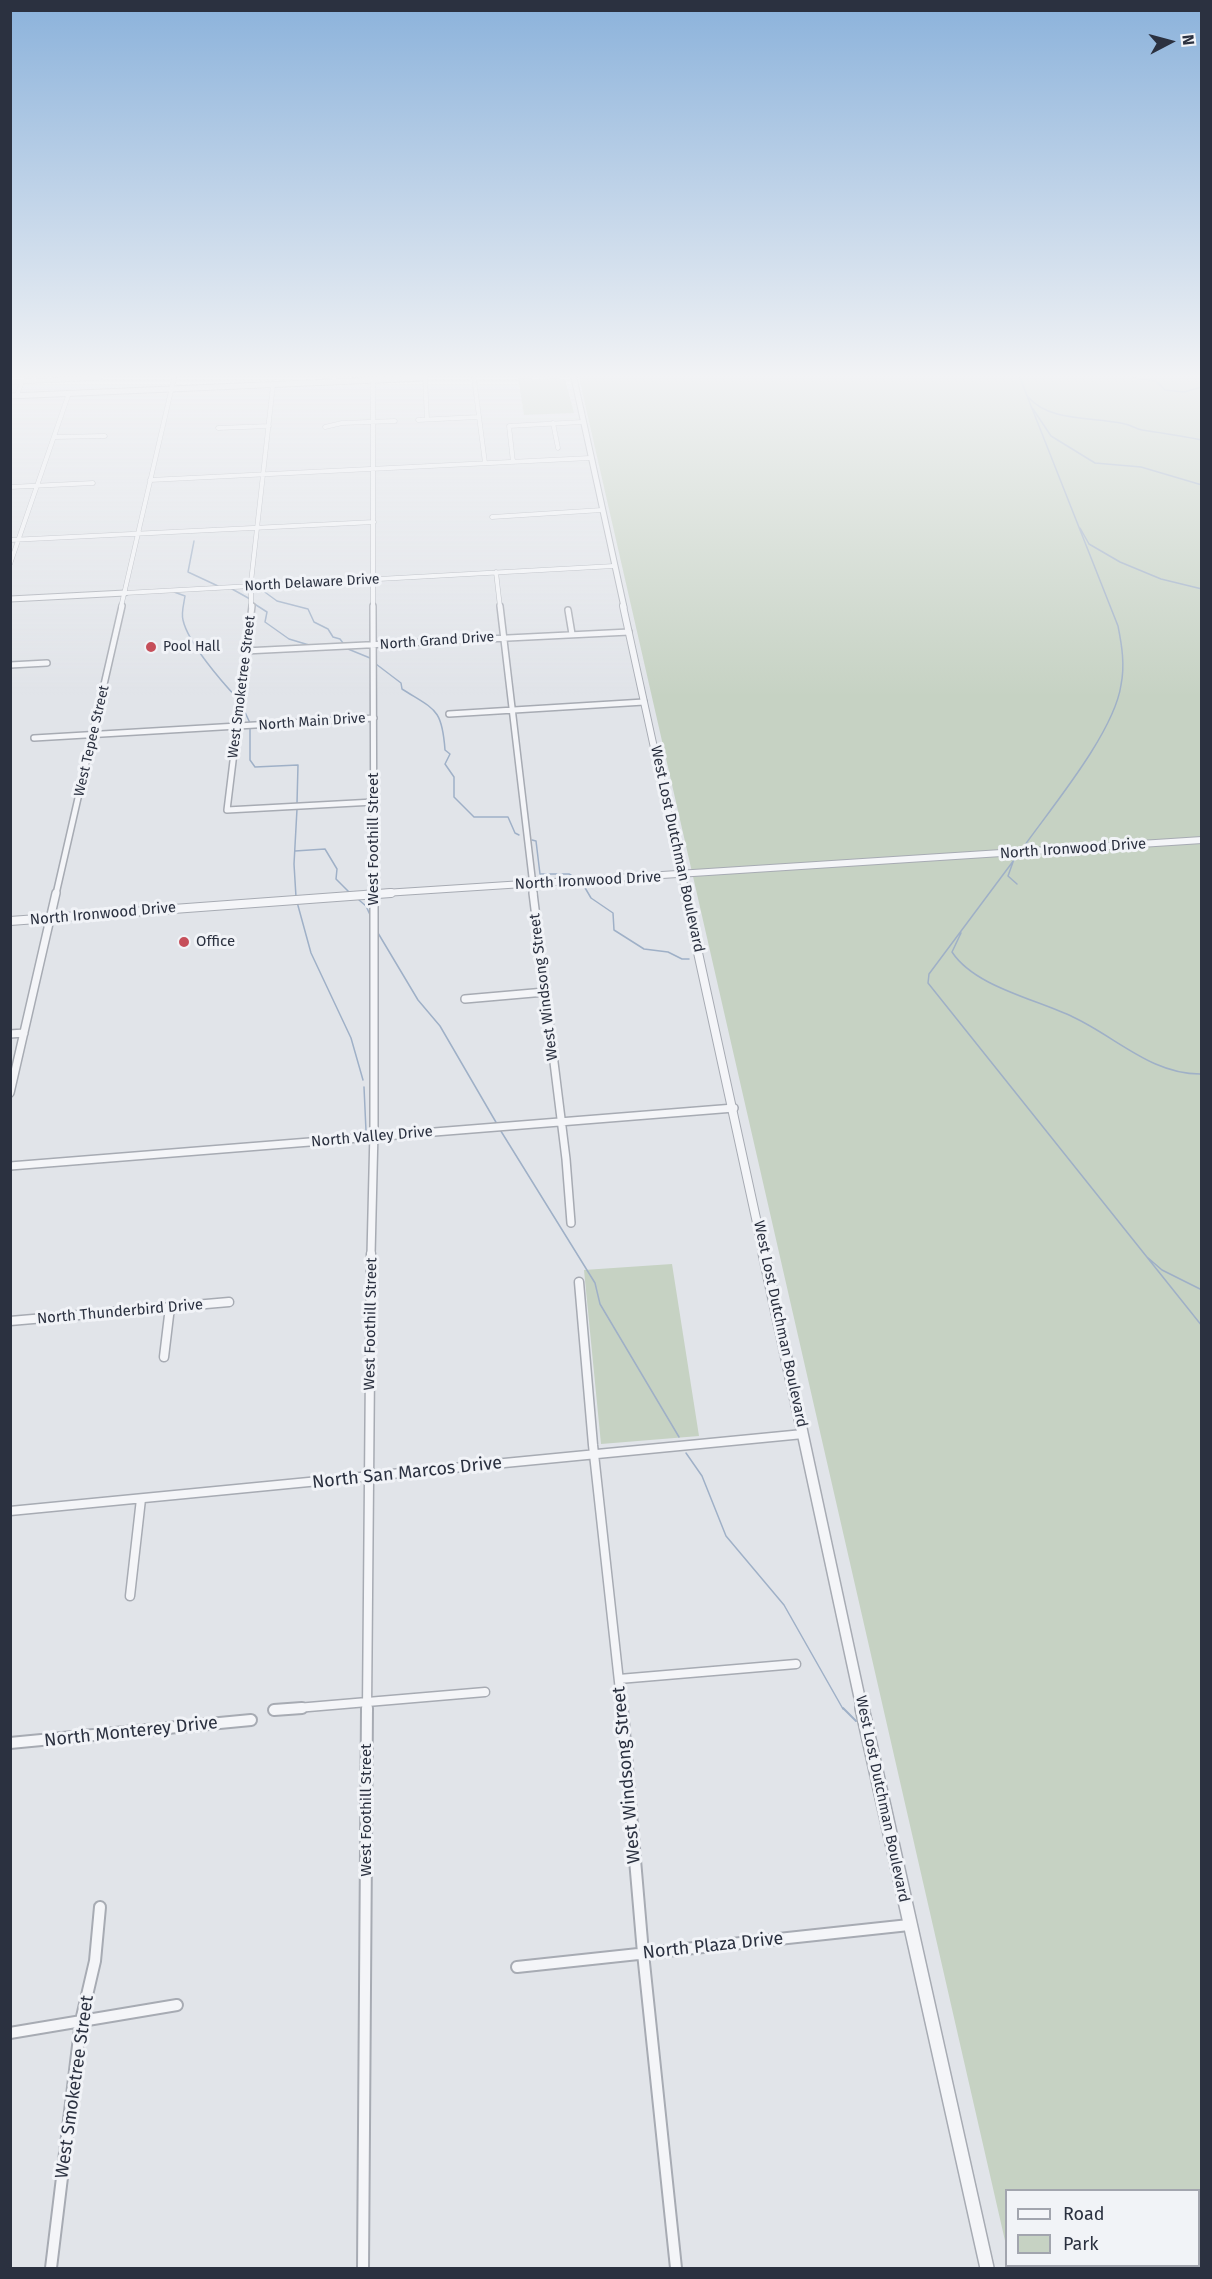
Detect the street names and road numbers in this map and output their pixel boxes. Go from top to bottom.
street label: North Delaware Drive [244,571,380,595]
street label: West Smoketree Street [225,615,259,759]
street label: North Grand Drive [379,629,495,653]
street label: West Tepee Street [71,684,113,798]
street label: North Main Drive [258,710,366,734]
street label: West Lost Dutchman Boulevard [646,744,708,954]
street label: West Foothill Street [365,772,383,906]
street label: North Ironwood Drive [999,835,1147,863]
street label: North Ironwood Drive [514,868,662,894]
street label: North Ironwood Drive [29,899,177,929]
street label: West Windsong Street [526,912,562,1062]
street label: North Valley Drive [310,1123,434,1151]
street label: West Lost Dutchman Boulevard [749,1219,811,1429]
street label: West Foothill Street [361,1257,381,1391]
street label: North Thunderbird Drive [36,1296,204,1328]
street label: North San Marcos Drive [311,1452,503,1494]
street label: West Windsong Street [608,1685,646,1865]
street label: West Lost Dutchman Boulevard [851,1694,913,1904]
street label: North Monterey Drive [43,1712,219,1752]
street label: West Foothill Street [358,1743,376,1877]
street label: North Plaza Drive [642,1928,784,1964]
street label: West Smoketree Street [51,1994,99,2180]

